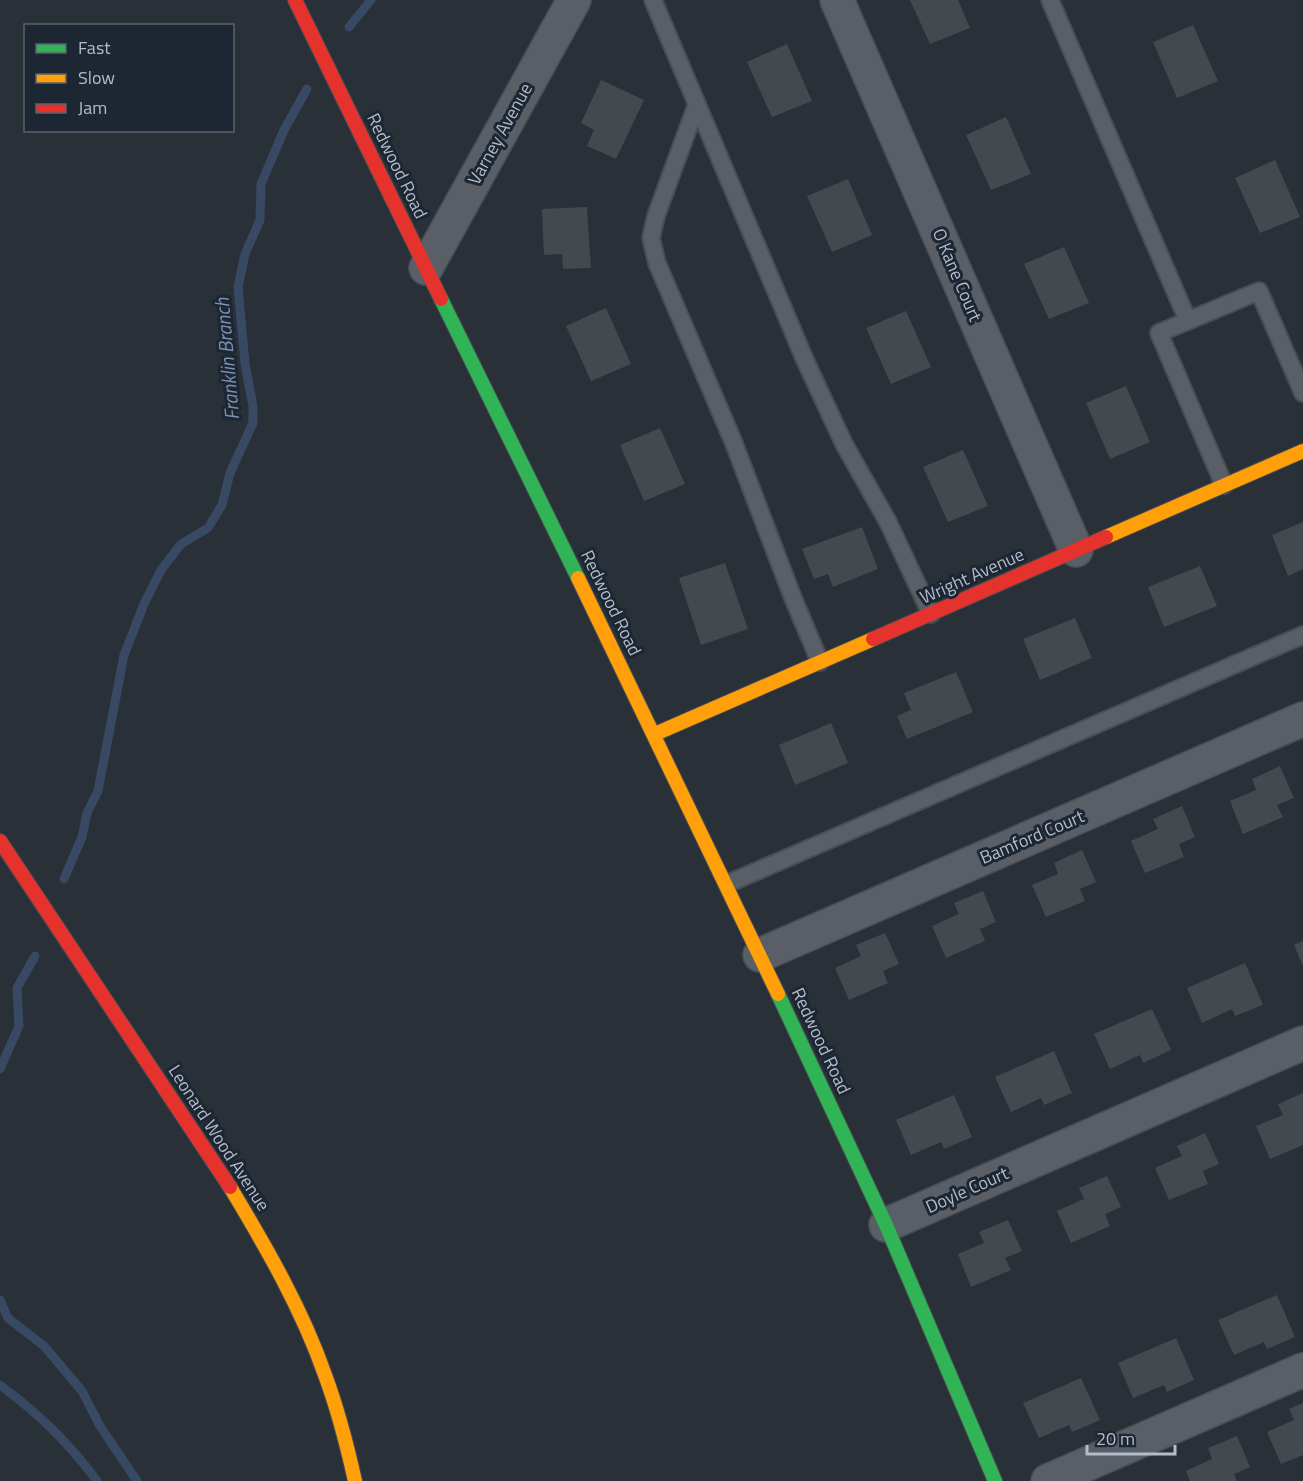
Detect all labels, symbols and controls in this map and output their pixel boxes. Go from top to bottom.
legend [24,24,234,132]
text: Fast [78,34,111,61]
text: Slow [78,64,115,91]
street label: Varney Avenue [460,78,539,190]
text: Jam [78,94,107,121]
street label: Redwood Road [360,108,435,223]
street label: O Kane Court [926,224,989,326]
water label: Franklin Branch [206,296,247,422]
street label: Wright Avenue [915,541,1028,611]
street label: Redwood Road [574,545,649,660]
street label: Bamford Court [975,802,1089,871]
street label: Redwood Road [785,983,858,1098]
street label: Leonard Wood Avenue [162,1059,277,1216]
street label: Doyle Court [921,1159,1013,1220]
scale bar [1087,1418,1176,1456]
text: 20 m [1096,1425,1135,1452]

